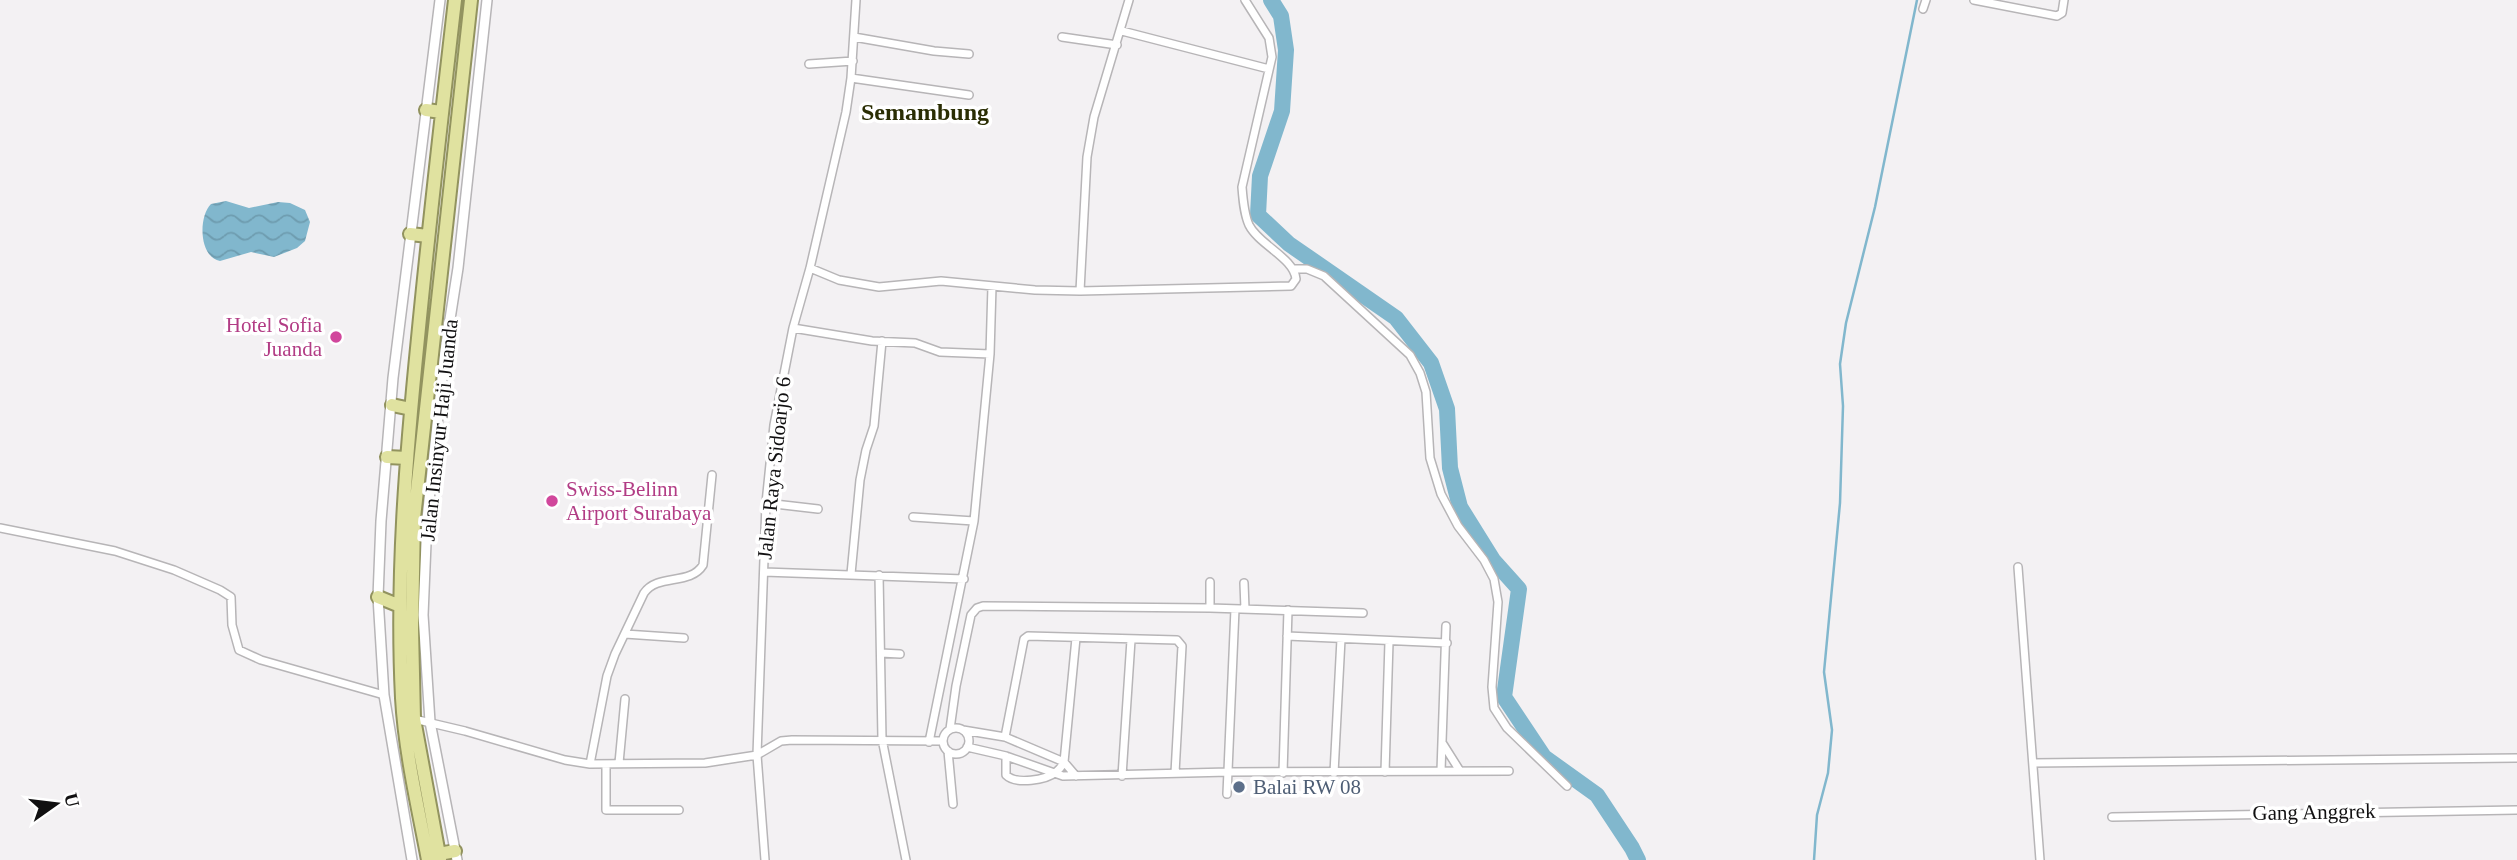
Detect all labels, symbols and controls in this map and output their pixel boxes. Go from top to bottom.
district label: Semambung [861,99,989,125]
place label: Hotel Sofia Juanda [226,313,323,361]
street label: Jalan Insinyur Haji Juanda [415,317,463,542]
marker: Hotel Sofia Juanda [328,329,344,345]
street label: Jalan Raya Sidoarjo 6 [752,375,796,561]
place label: Swiss-Belinn Airport Surabaya [566,477,712,525]
marker: Swiss-Belinn Airport Surabaya [544,493,560,509]
north arrow [21,769,91,839]
place label: Balai RW 08 [1253,775,1361,799]
marker: Balai RW 08 [1231,779,1247,795]
text: U [60,791,84,809]
street label: Gang Anggrek [2252,799,2376,825]

